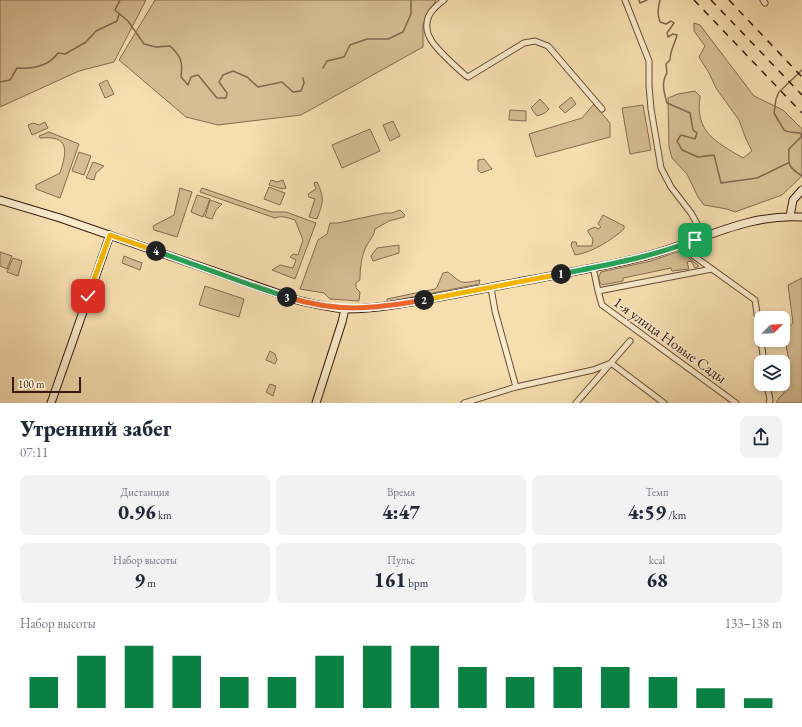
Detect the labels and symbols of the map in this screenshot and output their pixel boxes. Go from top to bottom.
pin [678,223,712,257]
pin: 4 [146,241,166,261]
pin: 1 [551,264,571,284]
pin [71,279,105,313]
pin: 3 [277,287,297,307]
pin: 2 [414,290,434,310]
street label: 1-я улица Новые Сады [610,292,731,387]
north arrow [754,311,790,347]
scale bar [12,375,81,394]

